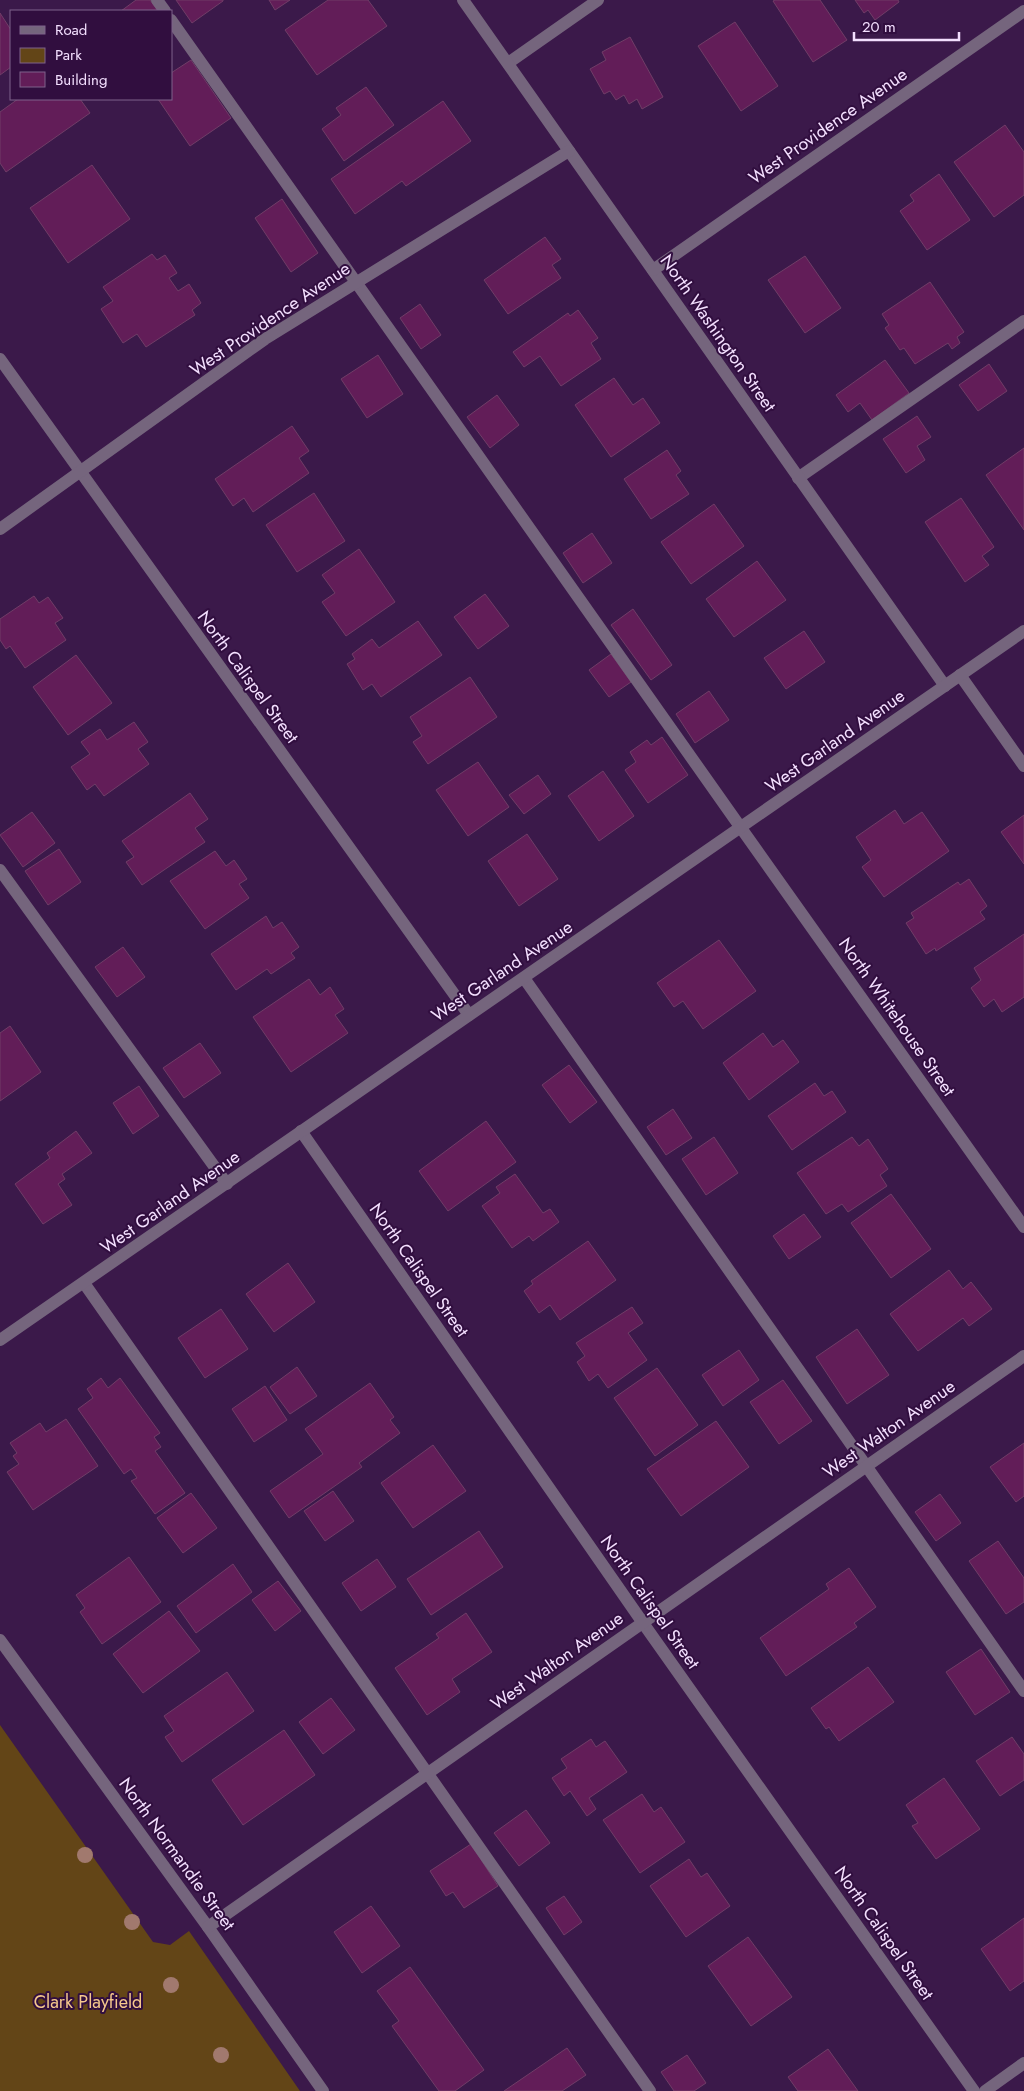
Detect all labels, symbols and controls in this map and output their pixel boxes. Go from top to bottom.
legend [10,10,172,100]
scale bar [854,10,959,42]
text: 20 m [862,16,896,38]
text: Road [55,19,87,41]
text: Park [55,44,82,66]
street label: West Providence Avenue [743,61,913,191]
text: Building [55,69,107,91]
street label: North Washington Street [654,249,783,418]
street label: West Providence Avenue [185,256,355,382]
street label: North Calispel Street [191,605,305,749]
street label: West Garland Avenue [760,683,910,799]
street label: West Garland Avenue [426,914,578,1028]
street label: North Whitehouse Street [832,932,962,1102]
street label: West Garland Avenue [95,1144,245,1260]
street label: North Calispel Street [363,1198,475,1343]
street label: West Walton Avenue [817,1373,961,1485]
street label: North Calispel Street [594,1530,706,1675]
street label: West Walton Avenue [485,1605,629,1717]
street label: North Normandie Street [112,1772,242,1937]
street label: North Calispel Street [828,1861,940,2006]
park label: Clark Playfield [34,1989,142,2015]

